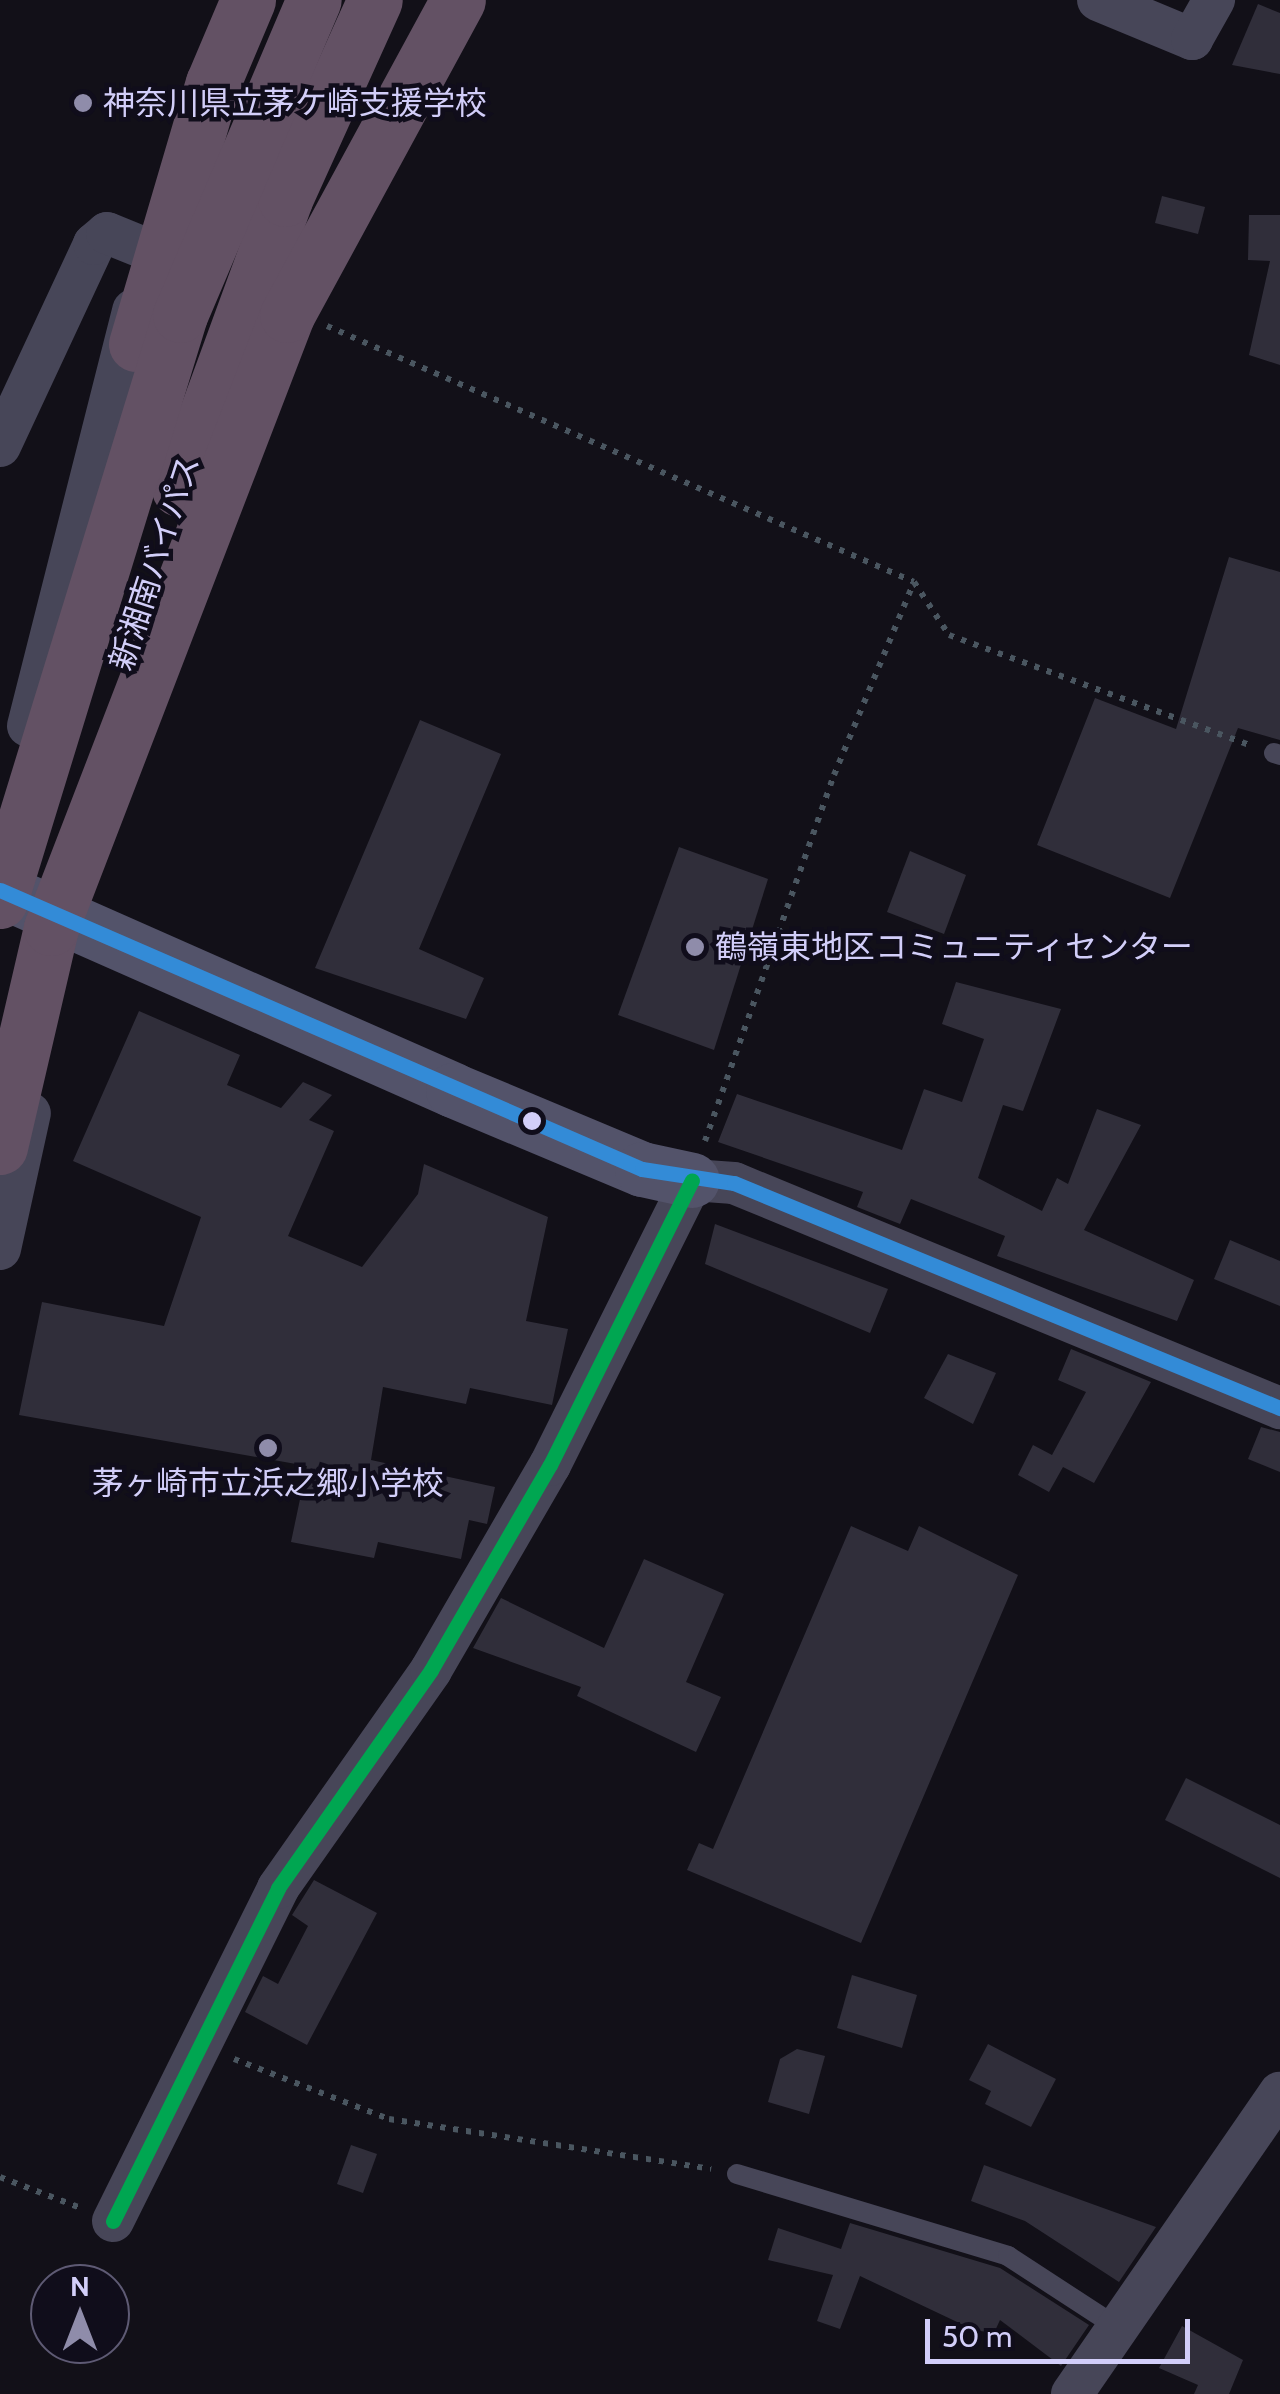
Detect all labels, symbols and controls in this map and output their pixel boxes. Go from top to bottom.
place label: 神奈川県立茅ケ崎支援学校 [103,84,487,122]
marker: 神奈川県立茅ケ崎支援学校 [72,92,94,114]
street label: 新湘南バイパス [102,451,208,675]
place label: 鶴嶺東地区コミュニティセンター [715,928,1195,966]
marker: 鶴嶺東地区コミュニティセンター [684,936,706,958]
unlabelled marker [522,1111,542,1131]
marker: 茅ヶ崎市立浜之郷小学校 [257,1437,279,1459]
place label: 茅ヶ崎市立浜之郷小学校 [92,1464,444,1502]
north arrow [30,2264,130,2364]
text: N [70,2269,90,2303]
scale bar [930,2299,1195,2361]
text: 50 m [942,2318,1012,2355]

